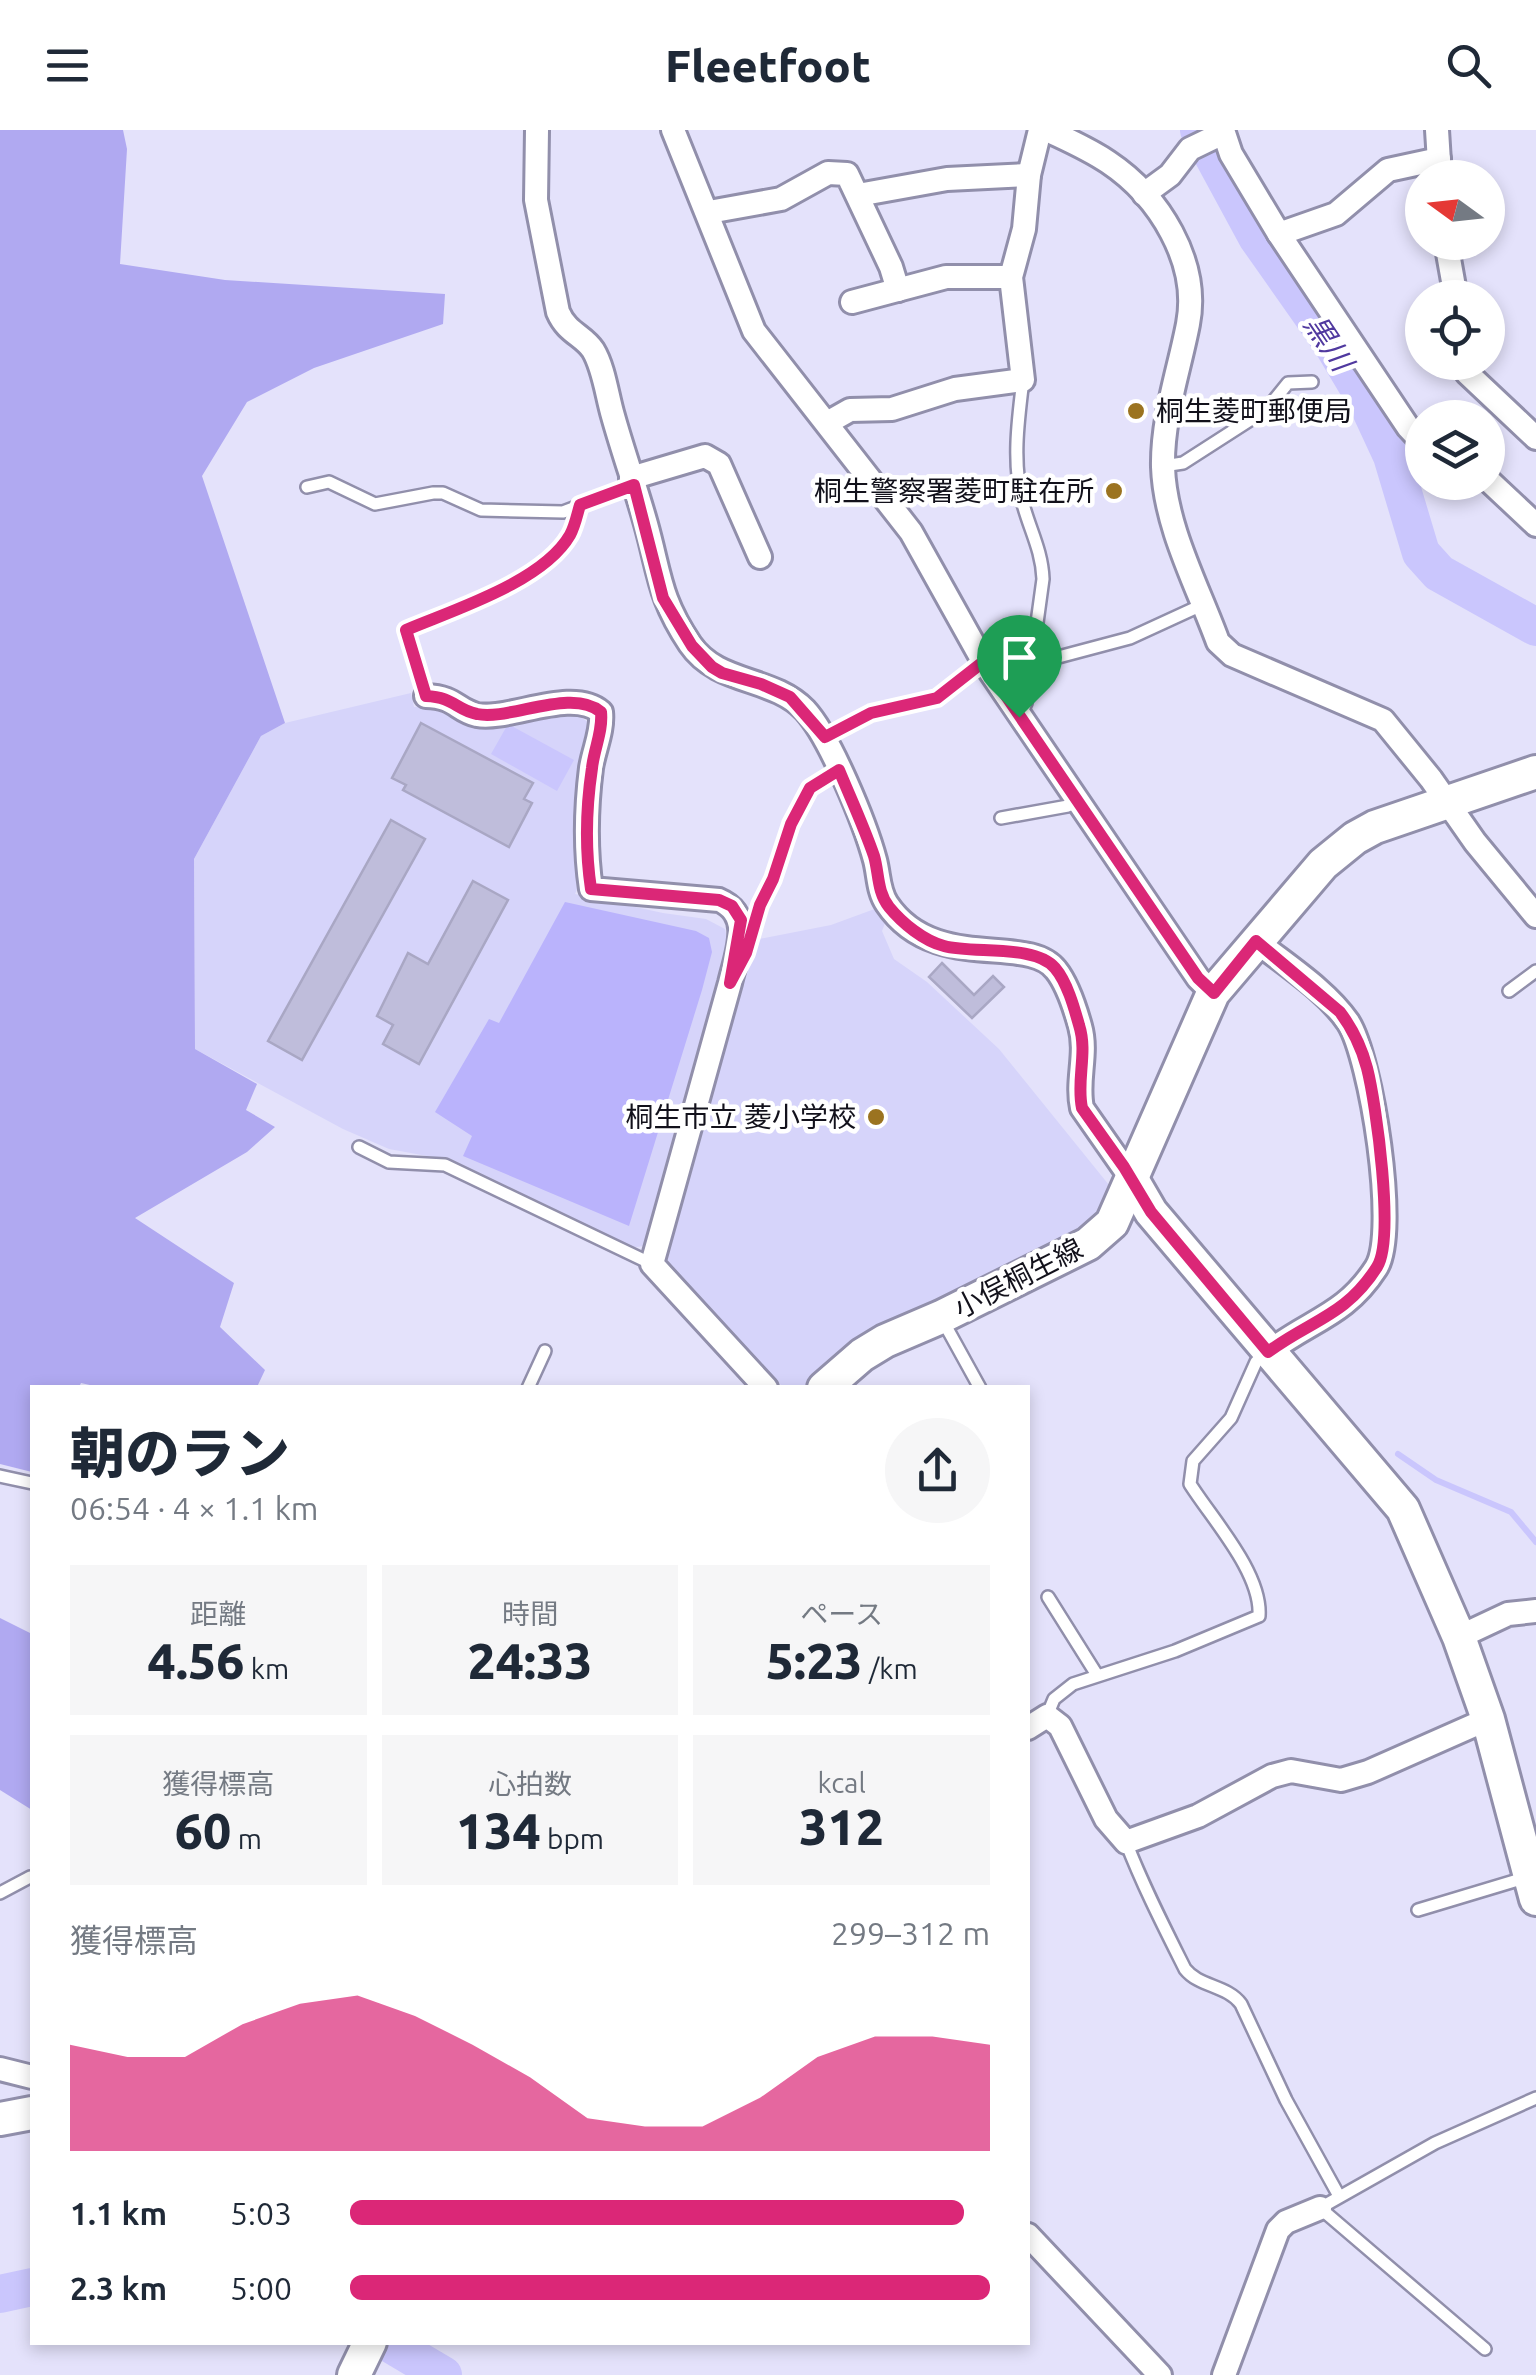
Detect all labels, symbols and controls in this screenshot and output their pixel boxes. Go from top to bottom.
icon: menu [40,38,95,93]
icon: search [1441,38,1496,93]
text: Fleetfoot [665,40,871,91]
north arrow [1405,160,1505,260]
map controls [1405,160,1505,500]
button: locate [1405,280,1505,380]
water label: 黒川 [1298,308,1361,379]
place label: 桐生菱町郵便局 [1156,395,1352,426]
marker: 桐生菱町郵便局 [1125,400,1147,422]
button: layers [1405,400,1505,500]
place label: 桐生警察署菱町駐在所 [814,475,1094,506]
marker: 桐生警察署菱町駐在所 [1103,480,1125,502]
pin [977,615,1062,718]
icon: arrive [992,630,1047,685]
place label: 桐生市立 菱小学校 [626,1101,856,1132]
marker: 桐生市立 菱小学校 [865,1106,887,1128]
street label: 小俣桐生線 [948,1232,1087,1323]
button: share [885,1418,990,1523]
text: 朝のラン [70,1422,290,1483]
text: 06:54 · 4 × 1.1 km [70,1490,318,1526]
text: 距離 [190,1598,246,1629]
text: 時間 [502,1598,558,1629]
text: ペース [800,1598,883,1629]
text: 4.56 [148,1632,244,1688]
text: 24:33 [467,1632,593,1688]
text: 5:23 [766,1632,863,1688]
text: km [244,1653,289,1684]
text: /km [863,1653,918,1684]
text: kcal [817,1767,866,1798]
text: 獲得標高 [162,1768,274,1799]
text: 心拍数 [488,1768,572,1799]
text: 312 [799,1798,884,1854]
text: 60 [175,1802,231,1858]
text: 134 [456,1802,541,1858]
text: m [231,1823,262,1854]
text: bpm [541,1823,604,1854]
text: 299–312 m [831,1915,990,1951]
text: 獲得標高 [70,1922,198,1958]
text: 1.1 km [70,2195,167,2231]
text: 5:03 [230,2195,292,2231]
text: 2.3 km [70,2270,167,2306]
text: 5:00 [230,2270,292,2306]

